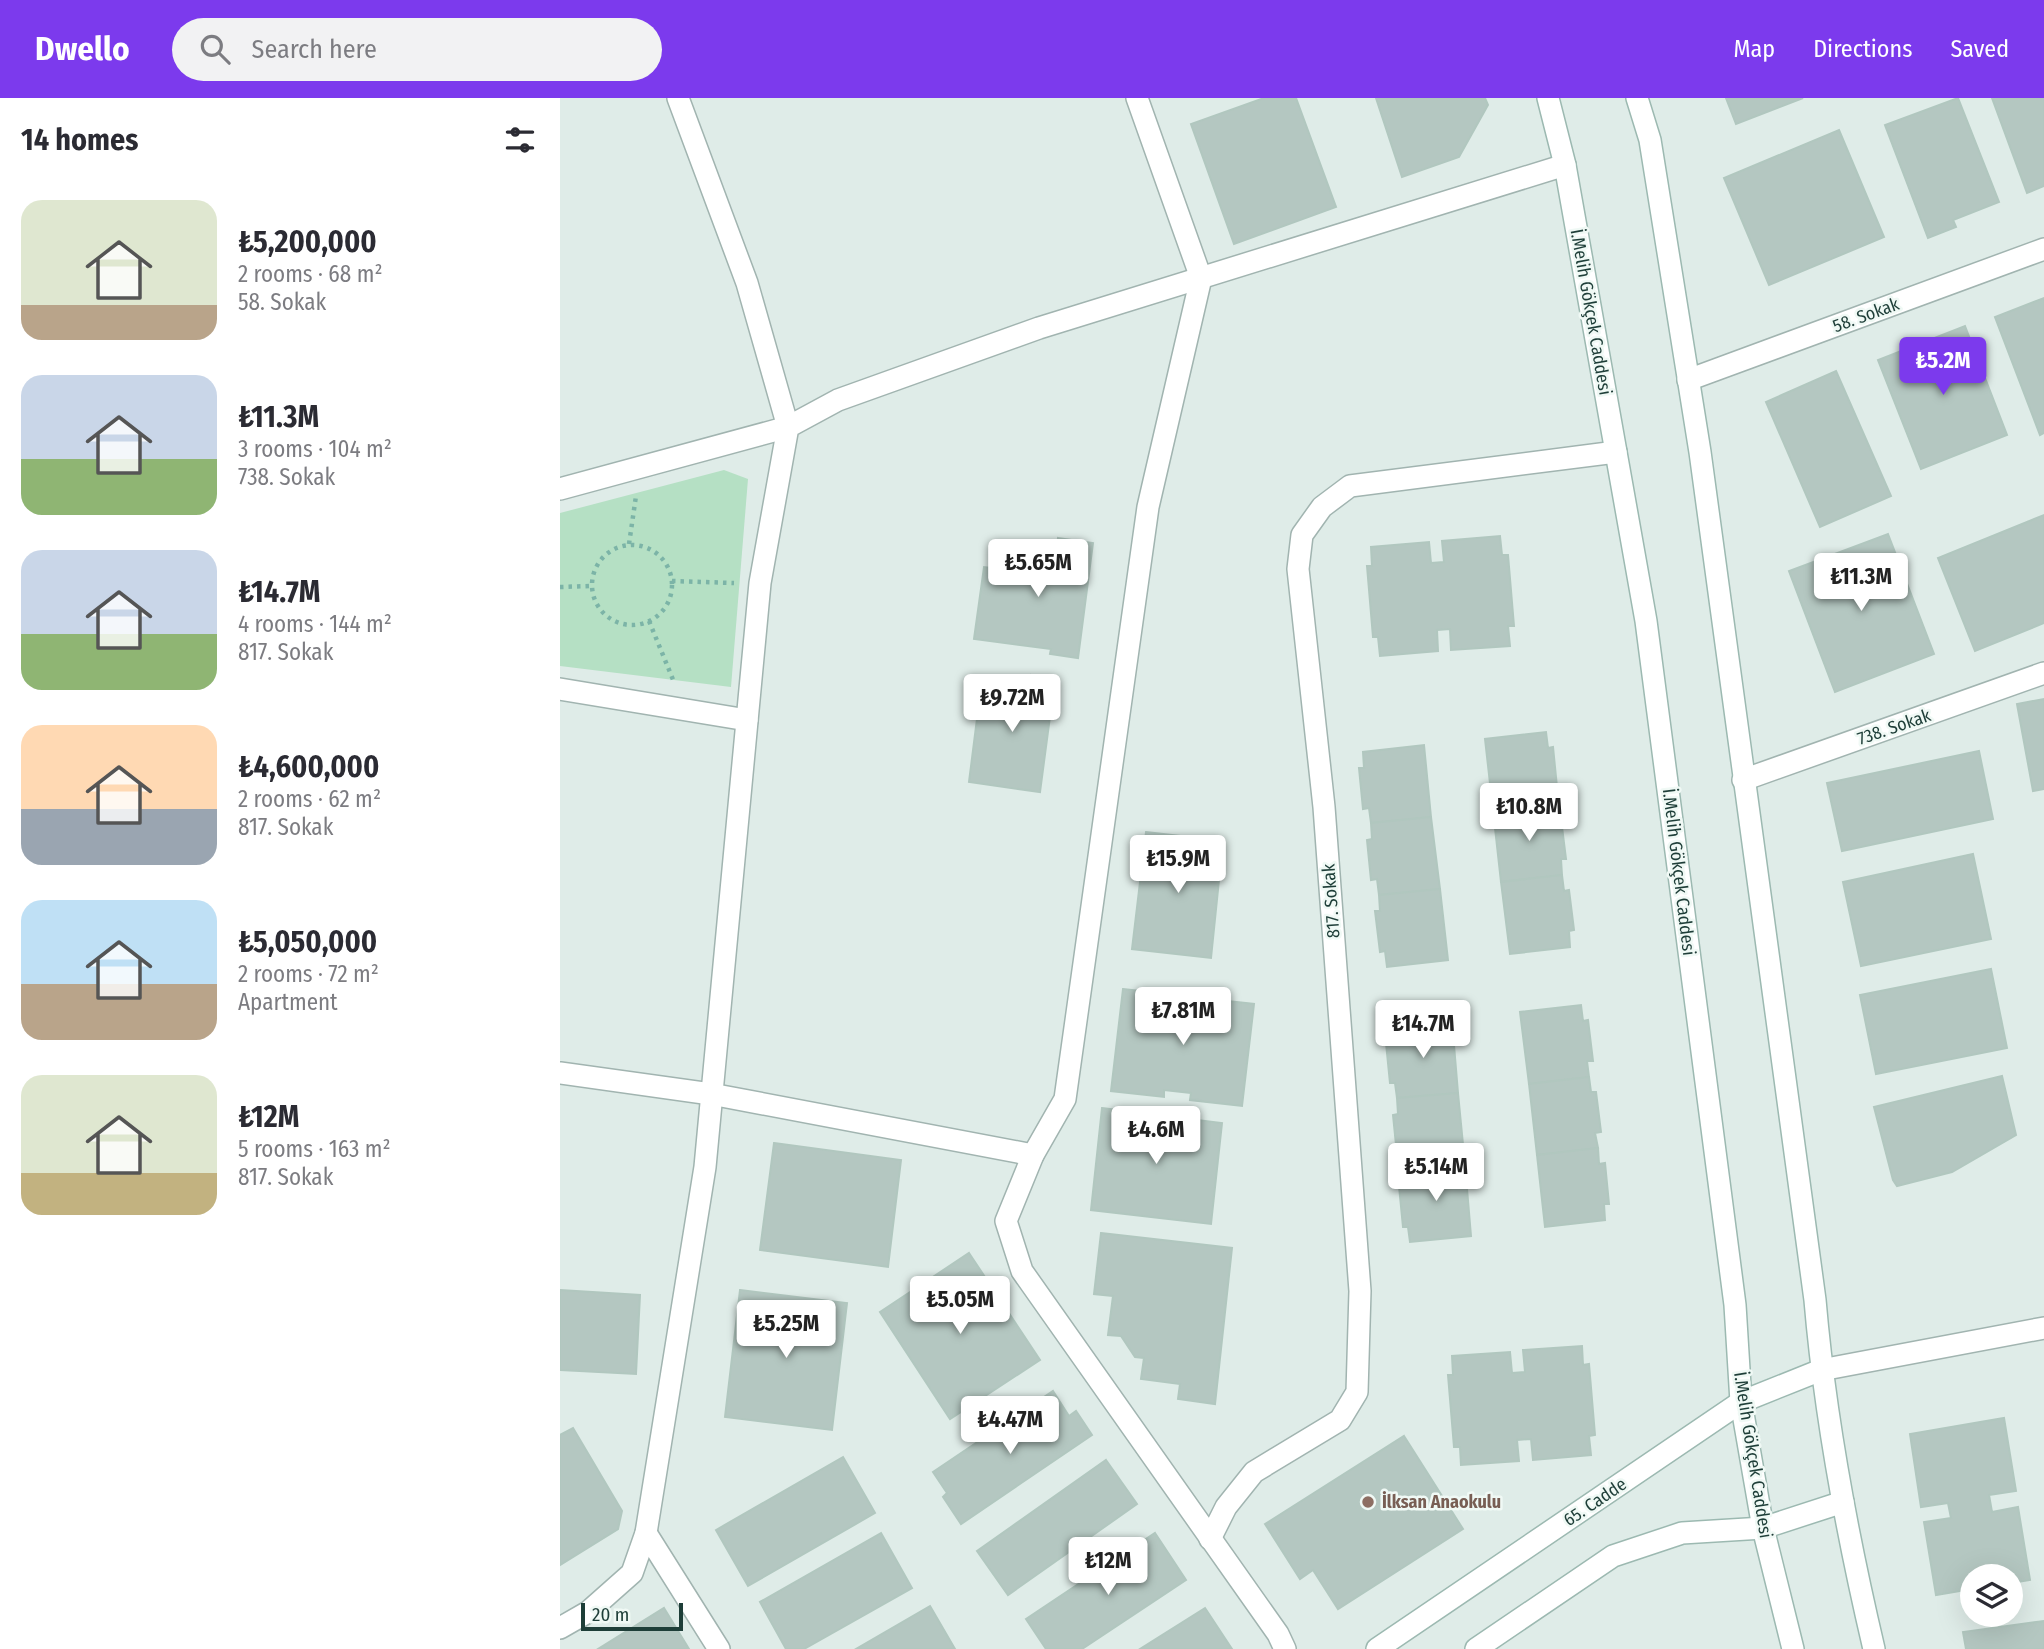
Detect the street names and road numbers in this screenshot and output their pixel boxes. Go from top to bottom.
street label: İ.Melih Gökçek Caddesi [1566,227,1616,397]
street label: 58. Sokak [1830,293,1903,337]
street label: 738. Sokak [1854,704,1934,750]
street label: İ.Melih Gökçek Caddesi [1658,787,1700,957]
street label: 817. Sokak [1317,862,1345,939]
street label: İ.Melih Gökçek Caddesi [1729,1370,1777,1540]
street label: 65. Cadde [1559,1473,1631,1531]

